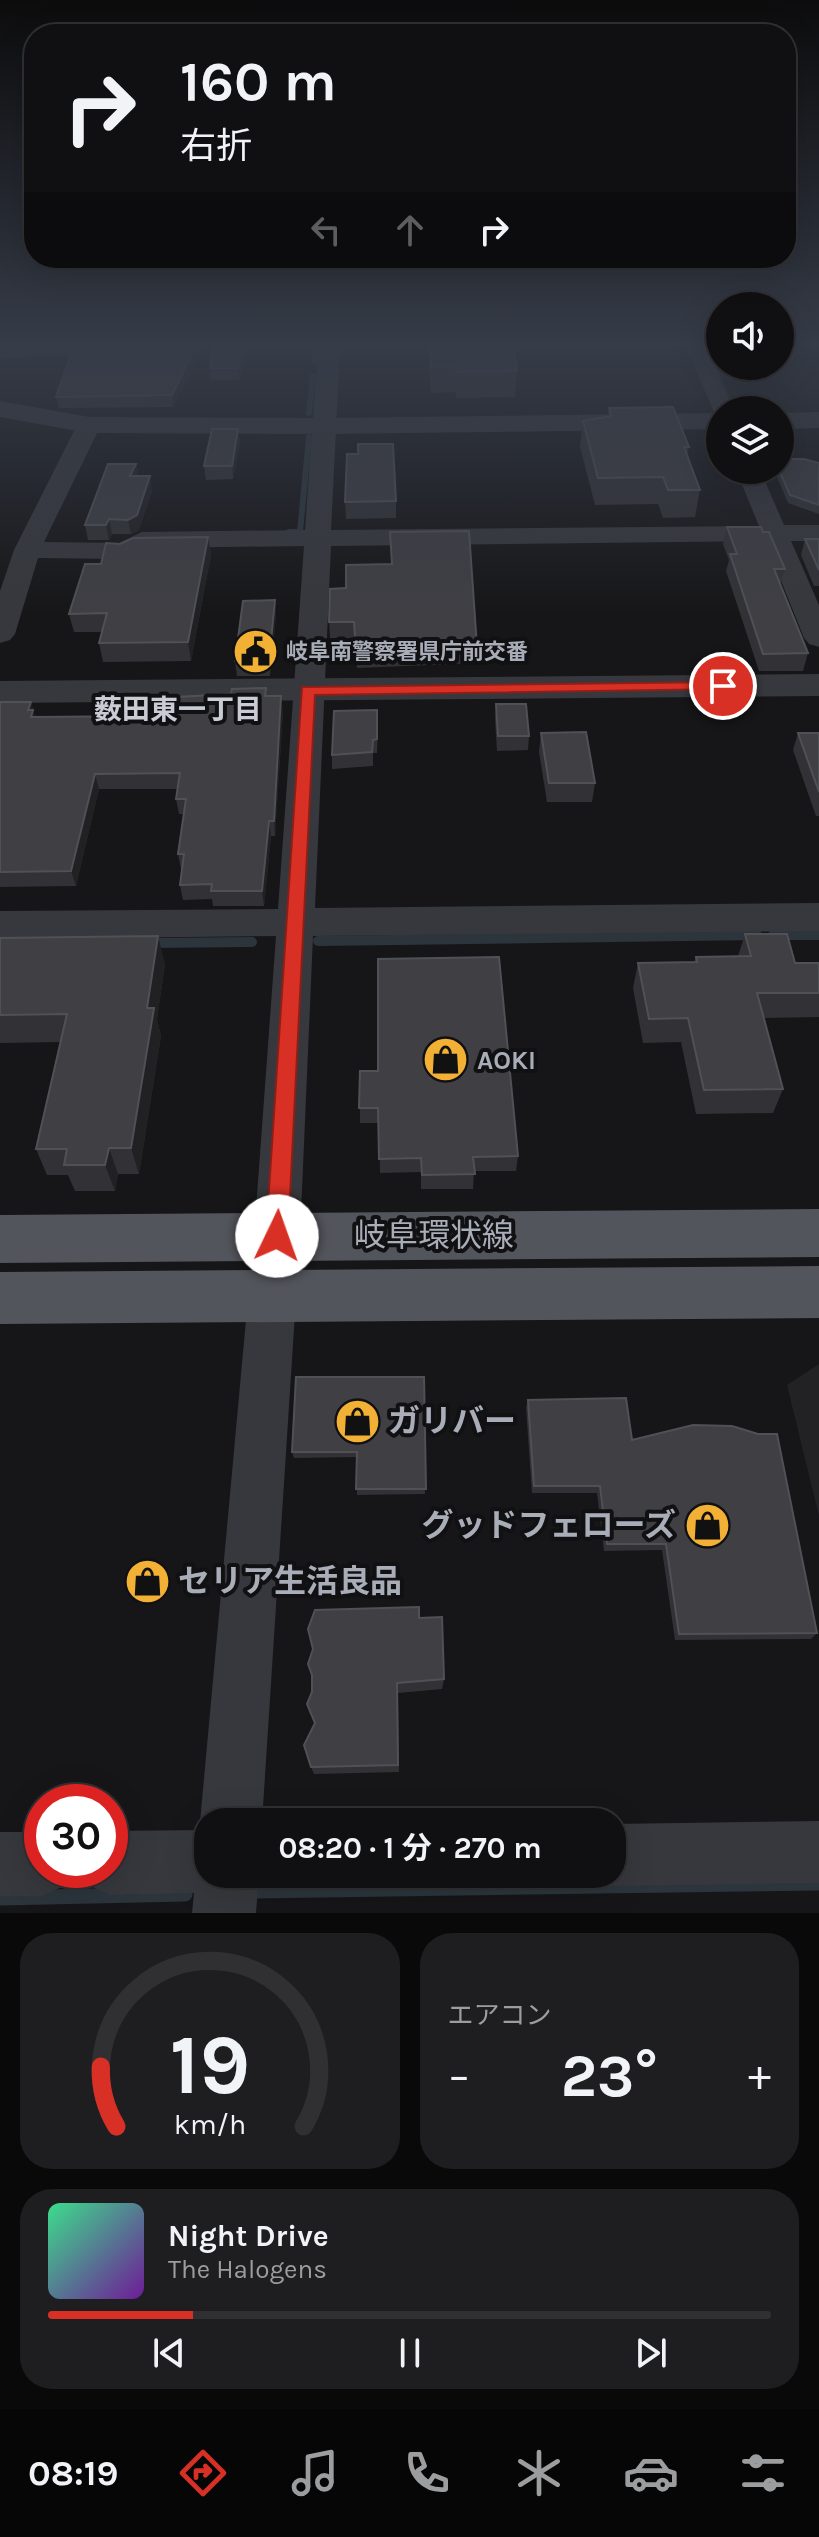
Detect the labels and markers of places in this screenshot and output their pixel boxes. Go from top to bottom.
public building icon: 岐阜南警察署県庁前交番 [231,627,279,675]
place label: 岐阜南警察署県庁前交番 [286,639,528,665]
pin [689,652,757,720]
shop icon: AOKI [422,1036,470,1084]
place label: AOKI [477,1045,536,1076]
shop icon: ガリバー [333,1397,381,1445]
place label: ガリバー [388,1403,516,1440]
shop icon: グッドフェローズ [683,1501,731,1549]
place label: グッドフェローズ [422,1507,676,1544]
shop icon: セリア生活良品 [123,1557,171,1605]
place label: セリア生活良品 [178,1563,402,1600]

